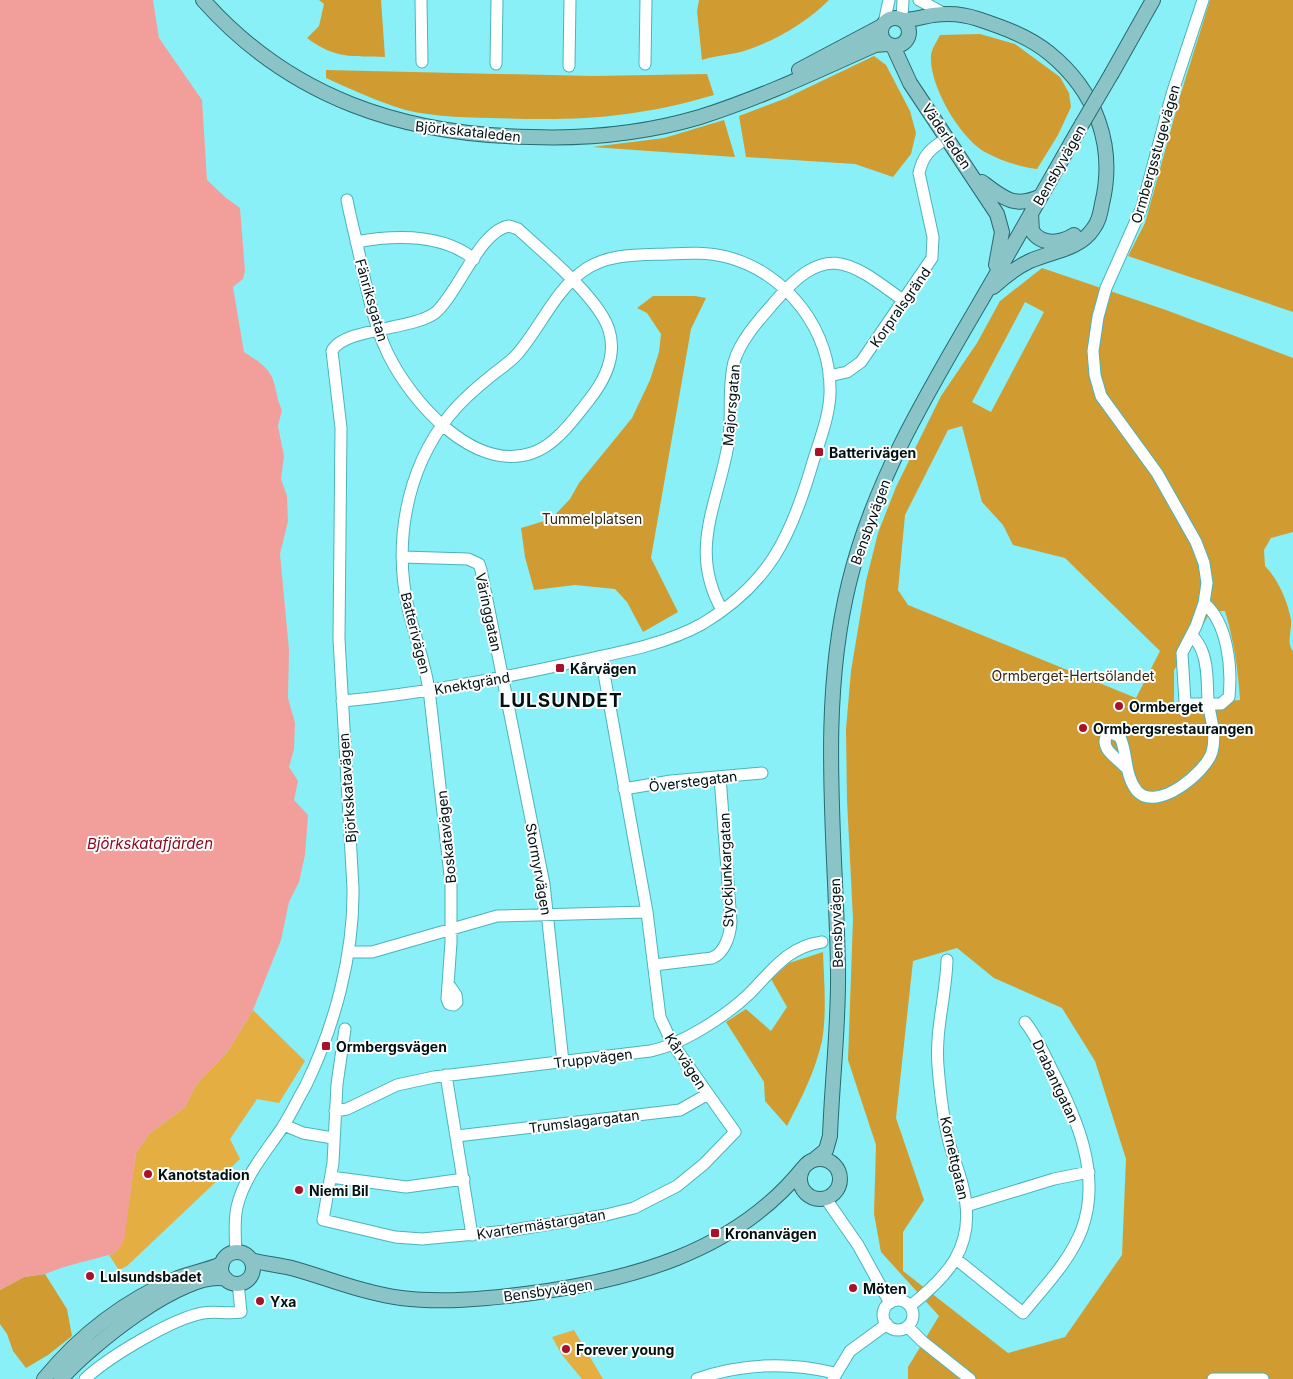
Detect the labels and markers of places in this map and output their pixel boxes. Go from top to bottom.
place label: Batterivägen [829,444,916,461]
marker: Batterivägen [813,446,825,458]
place label: Kårvägen [570,660,636,677]
marker: Kårvägen [554,662,566,674]
place label: Ormberget [1129,698,1203,715]
marker: Ormberget [1113,700,1125,712]
place label: Ormbergsrestaurangen [1093,720,1253,737]
marker: Ormbergsrestaurangen [1077,722,1089,734]
place label: Ormbergsvägen [336,1038,447,1055]
marker: Ormbergsvägen [320,1040,332,1052]
place label: Kanotstadion [158,1166,250,1183]
marker: Kanotstadion [142,1168,154,1180]
place label: Niemi Bil [309,1182,369,1199]
marker: Niemi Bil [293,1184,305,1196]
place label: Kronanvägen [725,1225,817,1242]
marker: Kronanvägen [709,1227,721,1239]
place label: Lulsundsbadet [100,1268,202,1285]
marker: Lulsundsbadet [84,1270,96,1282]
place label: Möten [863,1280,907,1297]
marker: Möten [847,1282,859,1294]
place label: Yxa [270,1293,296,1310]
marker: Yxa [254,1295,266,1307]
place label: Forever young [576,1341,674,1358]
marker: Forever young [560,1343,572,1355]

